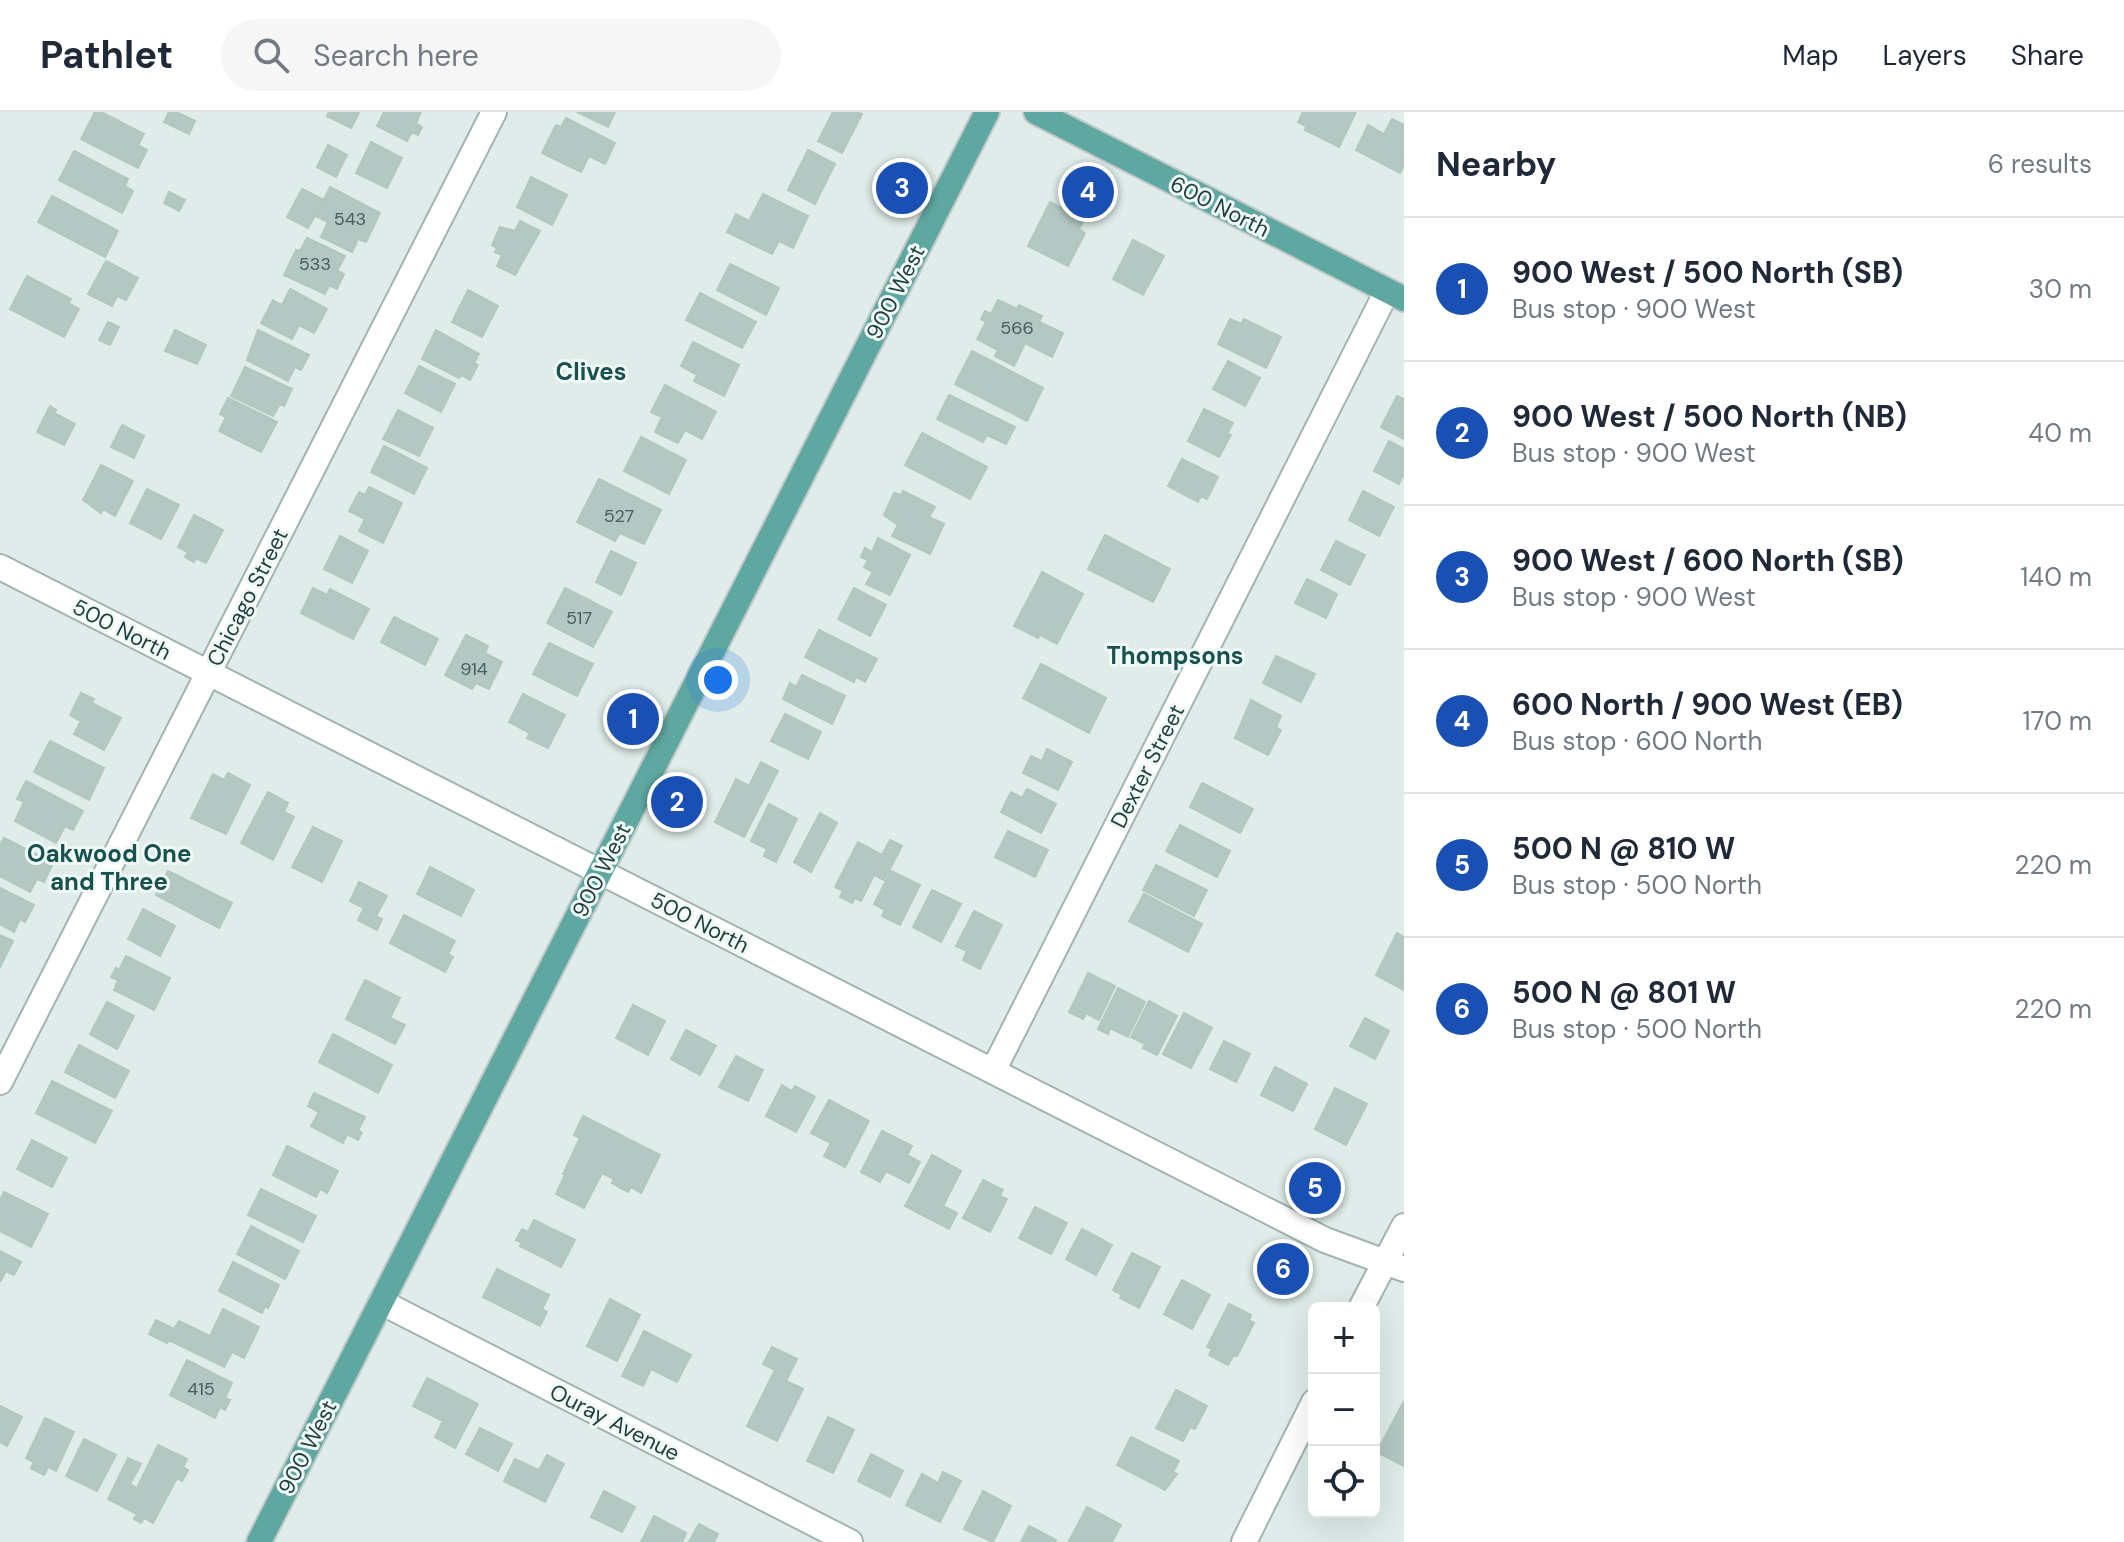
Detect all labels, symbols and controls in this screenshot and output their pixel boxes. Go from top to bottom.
search box [221,19,781,91]
text: Pathlet [40,30,173,80]
icon: search [249,33,293,77]
text: Search here [313,36,479,75]
text: Map [1782,37,1839,74]
text: Layers [1883,37,1967,74]
text: Share [2011,37,2084,74]
text: Nearby [1436,142,1556,187]
text: 6 results [1988,147,2092,181]
pin: 3 [876,158,928,218]
pin: 4 [1062,162,1114,222]
street label: 600 North [1165,169,1274,244]
house number: 543 [334,207,366,231]
street label: 900 West [859,240,931,344]
house number: 533 [299,252,331,276]
text: 900 West / 500 North (SB) [1512,253,1903,292]
text: 1 [1457,272,1467,306]
text: 30 m [2029,272,2092,306]
text: Bus stop · 900 West [1512,292,1756,326]
house number: 566 [1000,316,1034,340]
district label: Clives [556,356,626,387]
text: 900 West / 500 North (NB) [1512,397,1907,436]
text: 2 [1454,416,1470,450]
text: 40 m [2028,416,2092,450]
text: Bus stop · 900 West [1512,436,1756,470]
house number: 527 [604,504,634,528]
street label: Chicago Street [200,523,295,671]
text: 900 West / 600 North (SB) [1512,541,1904,580]
text: 3 [1454,560,1470,594]
text: 140 m [2020,560,2092,594]
text: Bus stop · 900 West [1512,580,1756,614]
street label: 500 North [68,592,176,667]
house number: 517 [566,606,592,630]
district label: Thompsons [1106,640,1244,671]
house number: 914 [460,657,488,681]
your location [698,660,738,700]
text: 600 North / 900 West (EB) [1512,685,1903,724]
pin: 1 [607,689,659,749]
street label: Dexter Street [1104,699,1191,833]
text: 4 [1454,704,1470,738]
text: 170 m [2023,704,2092,738]
text: Bus stop · 600 North [1512,724,1762,758]
pin: 2 [651,772,703,832]
street label: 900 West [565,818,637,922]
text: 500 N @ 810 W [1512,829,1735,868]
district label: Oakwood One and Three [27,838,191,897]
text: 5 [1454,848,1470,882]
text: 220 m [2014,848,2092,882]
text: Bus stop · 500 North [1512,868,1762,902]
street label: 500 North [646,885,754,960]
text: 500 N @ 801 W [1512,973,1736,1012]
text: 6 [1454,992,1470,1026]
text: 220 m [2014,992,2092,1026]
text: Bus stop · 500 North [1512,1012,1762,1046]
pin: 5 [1289,1158,1341,1218]
pin: 6 [1257,1239,1309,1299]
map controls [1308,1302,1380,1518]
button: + [1308,1302,1380,1374]
button: − [1308,1374,1380,1446]
house number: 415 [187,1377,215,1401]
street label: Ouray Avenue [545,1377,685,1468]
street label: 900 West [271,1395,343,1499]
button: locate [1308,1446,1380,1518]

